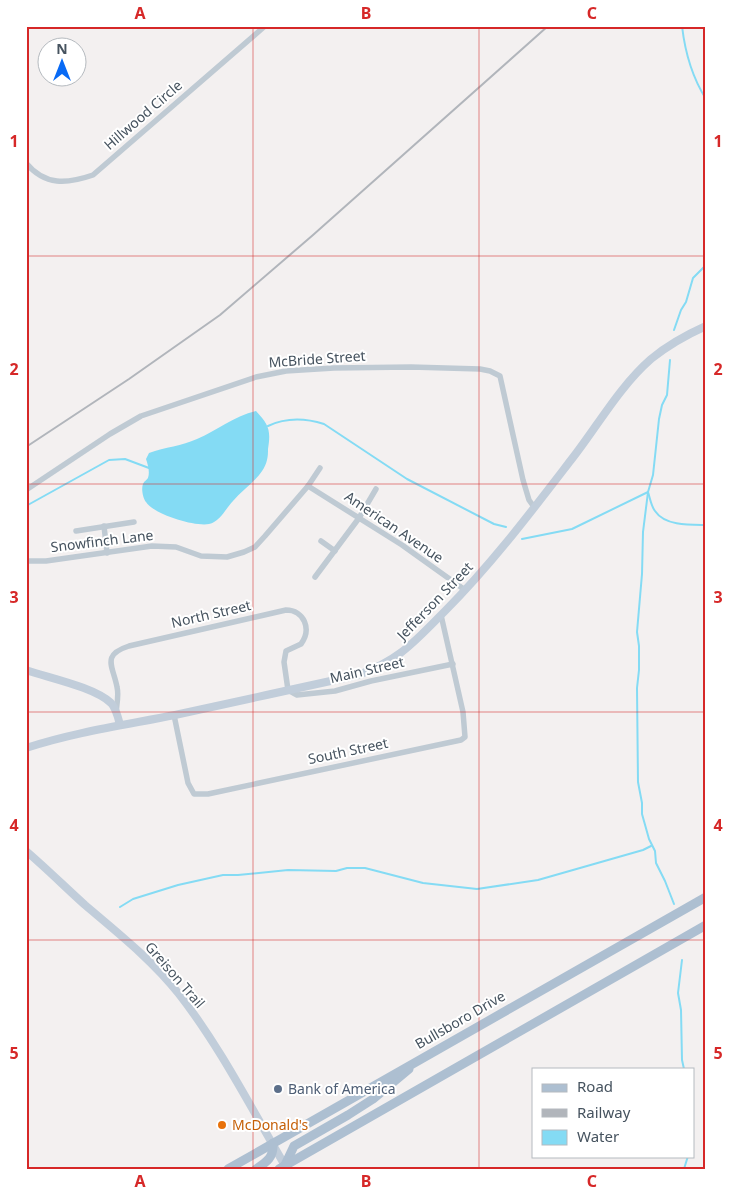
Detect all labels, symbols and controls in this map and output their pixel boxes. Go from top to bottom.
text: A [134,2,146,24]
text: B [361,2,371,24]
text: C [587,2,597,24]
north arrow [38,38,88,88]
text: N [56,39,68,58]
street label: Hillwood Circle [100,75,186,154]
text: 1 [9,130,19,152]
text: 1 [713,130,723,152]
street label: McBride Street [268,346,366,371]
text: 2 [9,358,19,380]
text: 2 [713,358,723,380]
street label: American Avenue [341,486,447,567]
street label: Snowfinch Lane [49,525,154,556]
street label: Jefferson Street [391,558,477,645]
text: 3 [9,586,19,608]
text: 3 [713,586,723,608]
street label: North Street [169,595,253,632]
street label: Main Street [328,652,406,687]
street label: South Street [306,733,390,768]
text: 4 [9,814,19,836]
text: 4 [713,814,723,836]
street label: Greison Trail [141,937,210,1012]
street label: Bullsboro Drive [411,986,508,1053]
text: 5 [9,1042,19,1064]
text: 5 [713,1042,723,1064]
legend [532,1068,694,1158]
text: Road [577,1076,613,1096]
place label: Bank of America [288,1079,396,1098]
marker: Bank of America [272,1083,284,1095]
text: Railway [577,1102,631,1122]
place label: McDonald's [232,1115,309,1134]
marker: McDonald's [216,1119,228,1131]
text: Water [577,1126,619,1146]
text: A [134,1170,146,1192]
text: B [361,1170,371,1192]
text: C [587,1170,597,1192]

